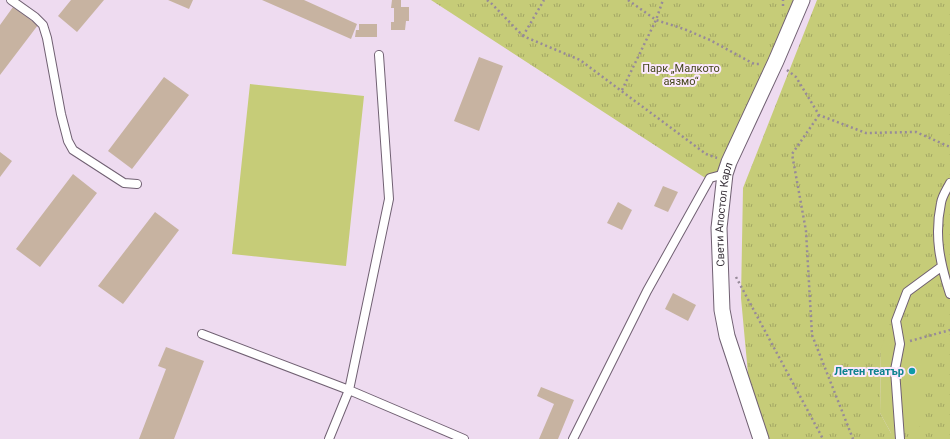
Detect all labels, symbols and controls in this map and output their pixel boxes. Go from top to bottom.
park label: Парк „Малкото аязмо“ [642,62,720,88]
street label: Свети Апостол Карл [713,160,736,267]
place label: Летен театър [834,365,904,378]
marker: Летен театър [907,366,917,376]

